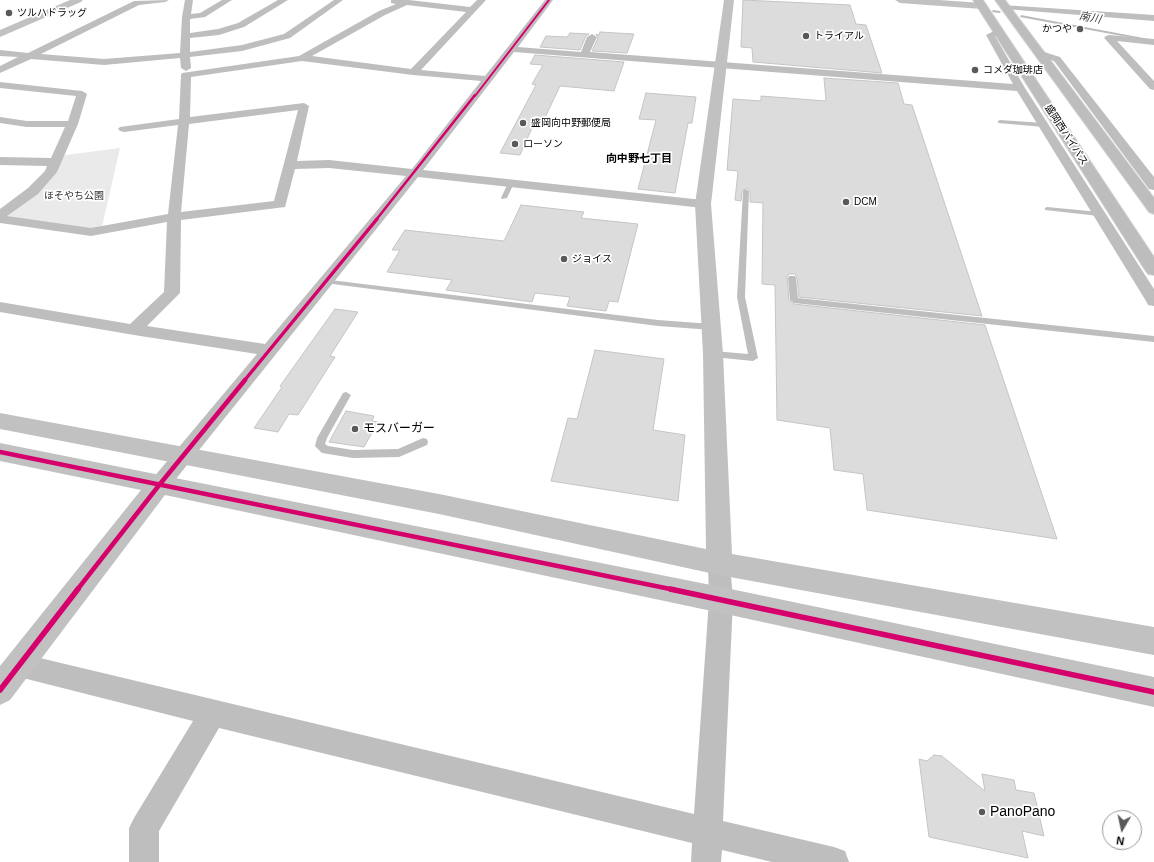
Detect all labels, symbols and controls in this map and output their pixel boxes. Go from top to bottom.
place label: ツルハドラッグ [17,7,87,19]
marker: ツルハドラッグ [4,8,14,18]
water label: 南川 [1078,9,1102,27]
place label: かつや [1042,23,1072,35]
marker: かつや [1075,24,1085,34]
place label: トライアル [814,30,864,42]
marker: トライアル [801,31,811,41]
place label: コメダ珈琲店 [983,64,1043,76]
marker: コメダ珈琲店 [970,65,980,75]
street label: 盛岡西バイパス [1042,102,1090,168]
place label: 盛岡向中野郵便局 [531,117,611,129]
marker: 盛岡向中野郵便局 [518,118,528,128]
place label: ローソン [523,138,563,150]
marker: ローソン [510,139,520,149]
district label: 向中野七丁目 [606,152,672,166]
park label: ほそやち公園 [44,190,104,202]
place label: DCM [854,196,877,208]
marker: DCM [841,197,851,207]
place label: ジョイス [572,253,612,265]
marker: ジョイス [559,254,569,264]
place label: モスバーガー [363,422,435,436]
marker: モスバーガー [350,424,360,434]
place label: PanoPano [990,804,1055,820]
marker: PanoPano [977,807,987,817]
north arrow [1102,810,1142,850]
text: N [1115,834,1125,847]

